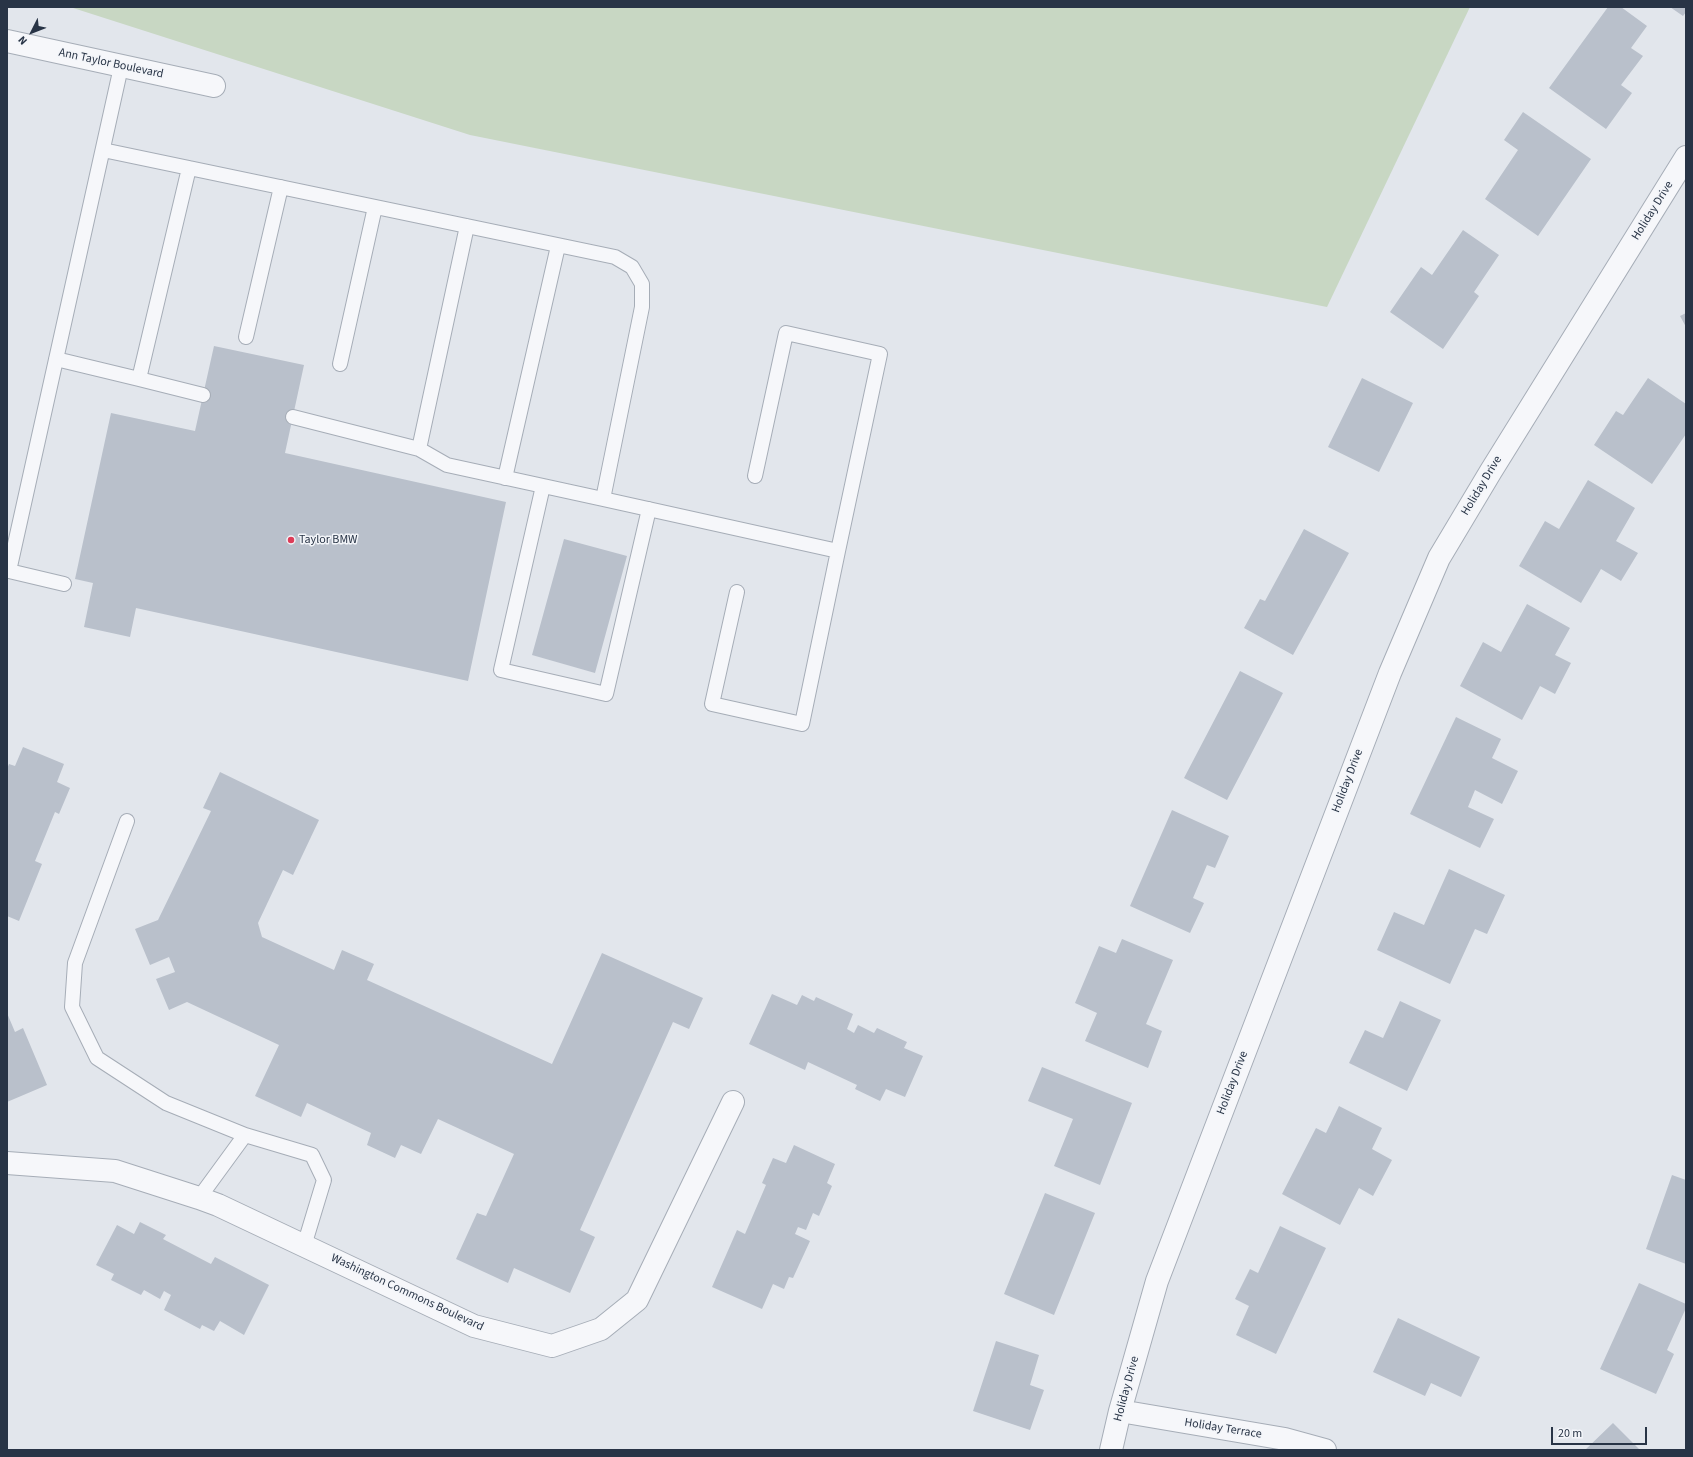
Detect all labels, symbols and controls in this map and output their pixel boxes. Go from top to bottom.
north arrow [12,12,52,52]
text: N [15,33,31,48]
street label: Ann Taylor Boulevard [57,46,165,82]
street label: Holiday Drive [1629,179,1677,243]
street label: Holiday Drive [1459,454,1505,518]
place label: Taylor BMW [299,533,358,547]
marker: Taylor BMW [286,535,296,545]
street label: Holiday Drive [1329,747,1367,815]
street label: Holiday Drive [1214,1049,1252,1117]
street label: Washington Commons Boulevard [328,1251,486,1335]
street label: Holiday Drive [1111,1355,1143,1423]
street label: Holiday Terrace [1183,1416,1263,1442]
scale bar [1553,1419,1649,1445]
text: 20 m [1558,1425,1582,1442]

